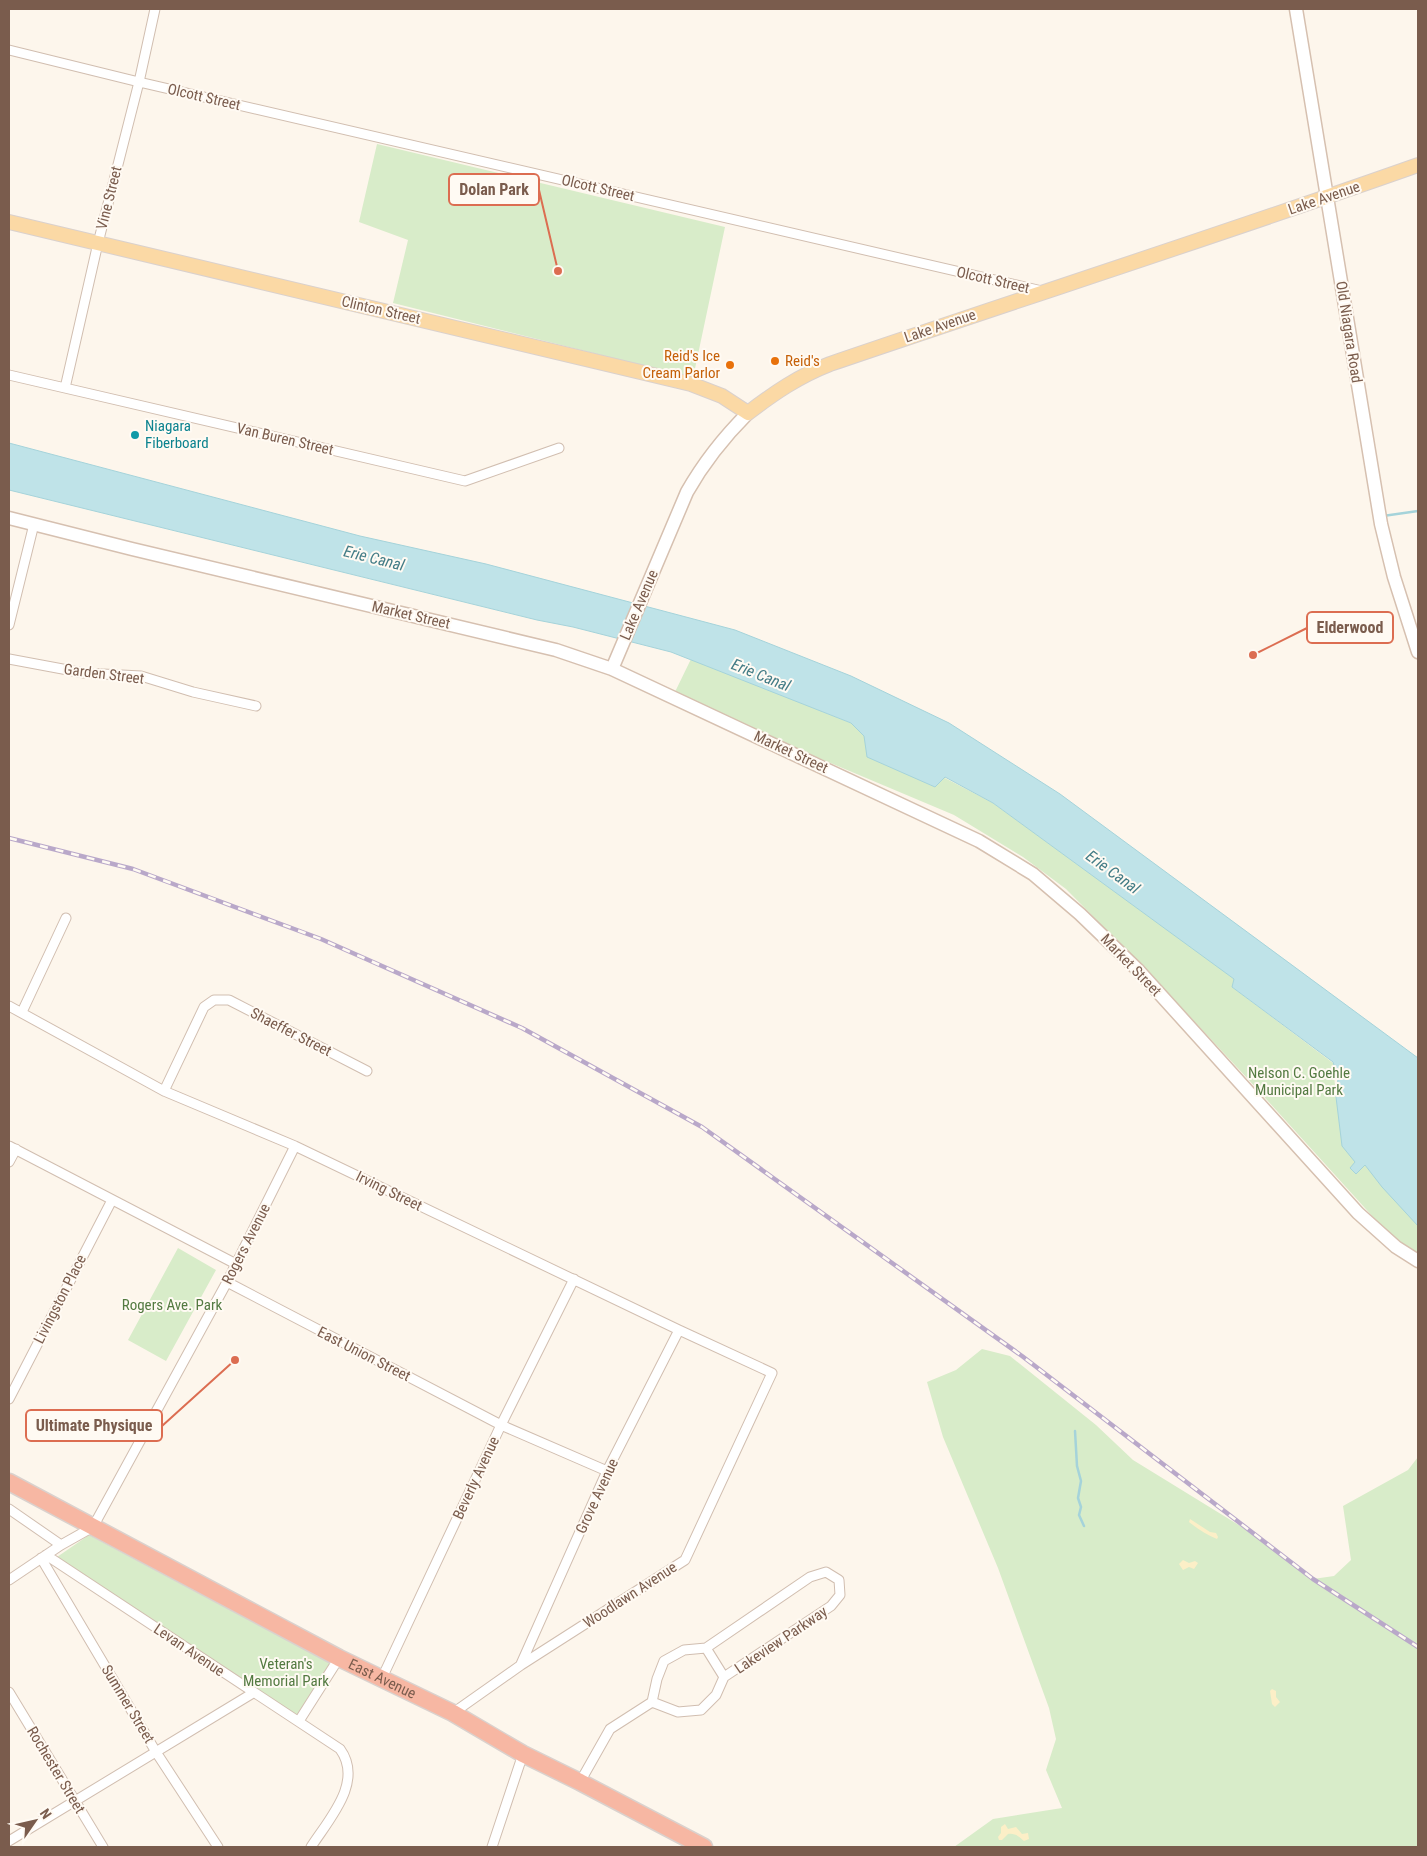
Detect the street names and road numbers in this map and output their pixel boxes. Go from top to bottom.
street label: Olcott Street [166,80,242,114]
street label: Vine Street [92,164,126,232]
street label: Olcott Street [560,171,636,205]
street label: Lake Avenue [1286,177,1362,219]
street label: Olcott Street [955,263,1031,297]
street label: Old Niagara Road [1332,280,1366,384]
street label: Clinton Street [340,292,422,328]
street label: Lake Avenue [902,305,978,347]
street label: Van Buren Street [235,419,335,459]
street label: Lake Avenue [616,567,662,643]
street label: Market Street [370,597,452,633]
street label: Garden Street [63,660,145,688]
street label: Market Street [751,727,831,777]
street label: Market Street [1097,930,1165,1000]
street label: Shaeffer Street [247,1004,335,1060]
street label: Irving Street [353,1167,425,1215]
street label: Rogers Avenue [218,1201,274,1287]
street label: Livingston Place [30,1252,90,1346]
street label: East Union Street [315,1323,413,1385]
street label: Beverly Avenue [449,1434,503,1522]
street label: Grove Avenue [572,1456,622,1536]
street label: Woodlawn Avenue [580,1558,680,1632]
street label: Lakeview Parkway [731,1602,831,1678]
street label: Levan Avenue [150,1620,228,1680]
street label: East Avenue [346,1655,419,1703]
street label: Summer Street [98,1662,158,1746]
street label: Rochester Street [23,1723,89,1817]

